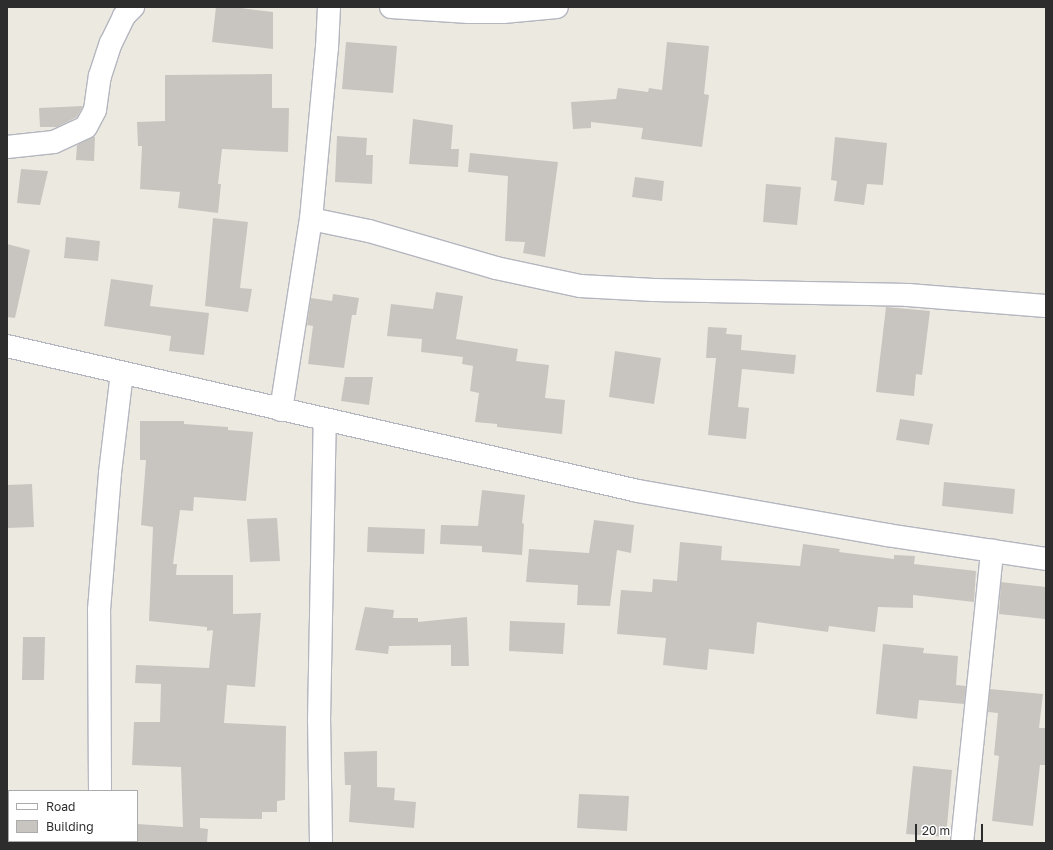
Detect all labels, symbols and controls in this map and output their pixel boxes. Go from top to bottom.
legend [8,790,138,842]
text: Road [46,799,75,814]
scale bar [917,816,985,842]
text: Building [46,819,94,834]
text: 20 m [922,823,950,838]

